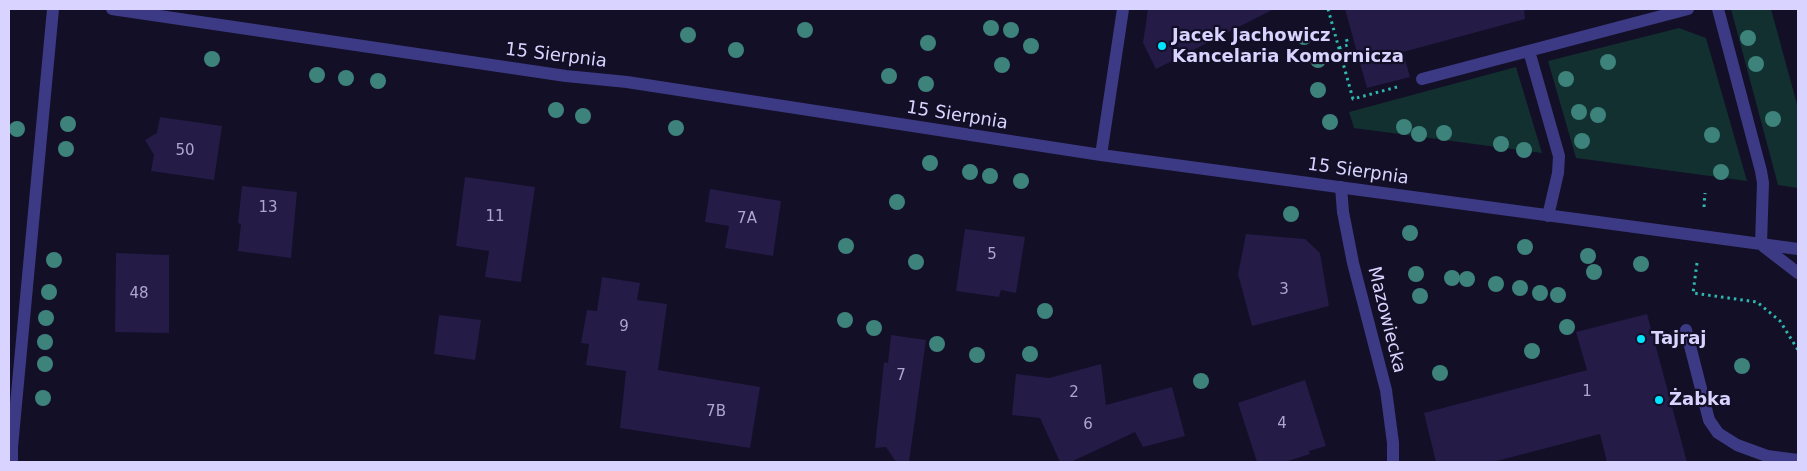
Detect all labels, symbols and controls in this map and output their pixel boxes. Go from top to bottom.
place label: Jacek Jachowicz Kancelaria Komornicza [1172,25,1404,68]
street label: 15 Sierpnia [504,39,608,73]
marker: Jacek Jachowicz Kancelaria Komornicza [1156,40,1168,52]
street label: 15 Sierpnia [905,97,1009,135]
house number: 50 [175,142,195,160]
street label: 15 Sierpnia [1306,154,1410,190]
house number: 13 [258,199,278,217]
house number: 11 [485,208,505,226]
house number: 7A [737,210,757,228]
house number: 5 [987,246,997,264]
street label: Mazowiecka [1362,265,1410,375]
house number: 3 [1279,281,1289,299]
house number: 48 [129,285,149,303]
house number: 9 [619,318,629,336]
place label: Tajraj [1651,328,1706,350]
marker: Tajraj [1635,333,1647,345]
house number: 7 [896,367,906,385]
house number: 1 [1582,383,1592,401]
house number: 2 [1069,384,1079,402]
place label: Żabka [1669,389,1731,411]
marker: Żabka [1653,394,1665,406]
house number: 7B [706,403,726,421]
house number: 4 [1277,415,1287,433]
house number: 6 [1083,416,1093,434]

